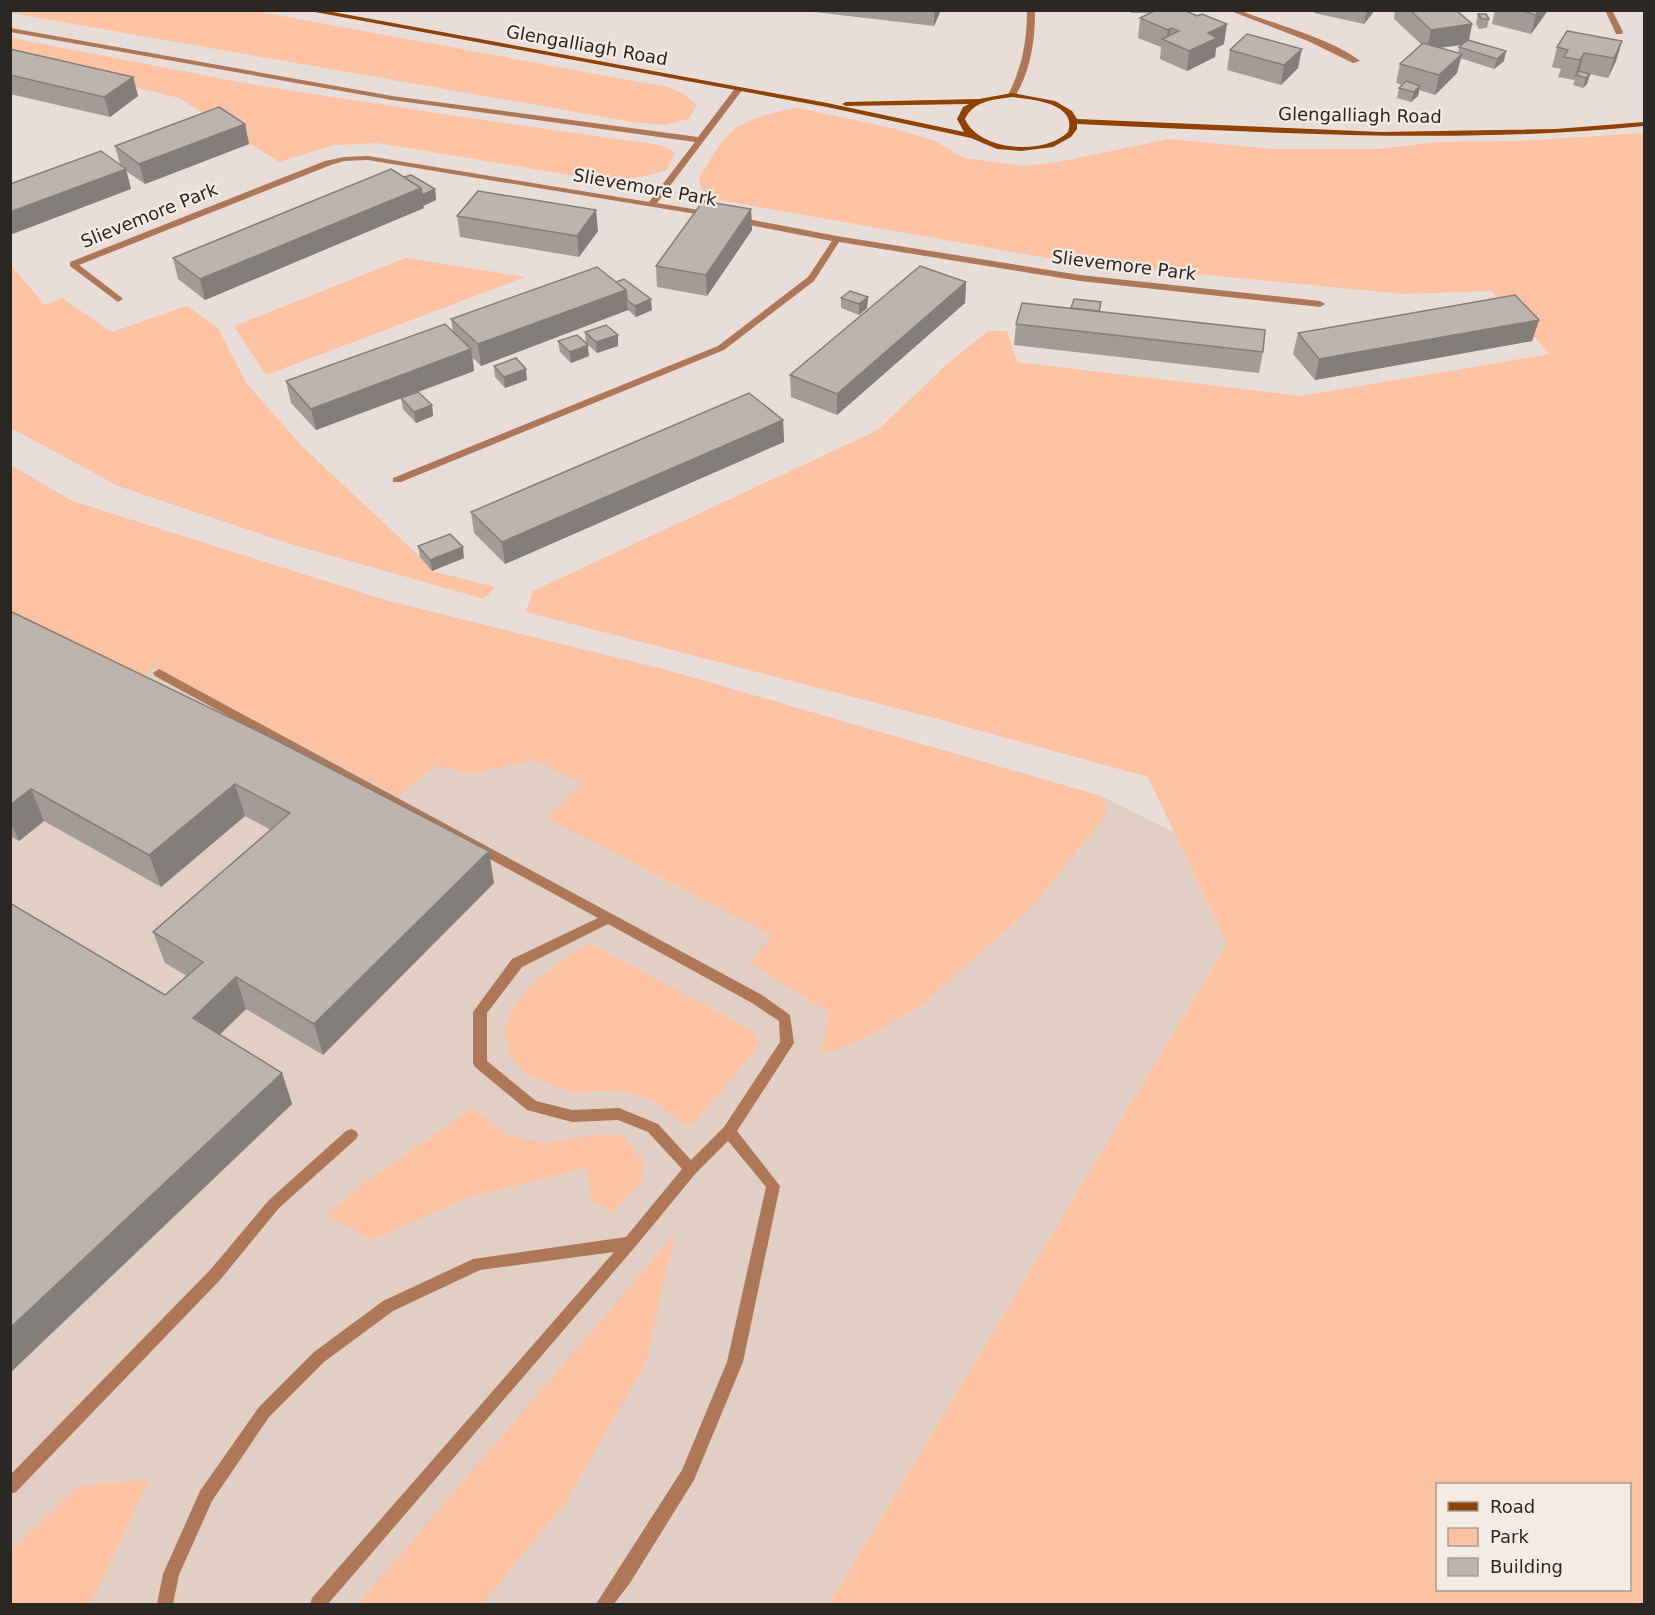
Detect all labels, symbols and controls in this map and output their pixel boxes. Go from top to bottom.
street label: Glengalliagh Road [505,20,669,70]
street label: Glengalliagh Road [1278,103,1442,127]
street label: Slievemore Park [572,164,719,210]
street label: Slievemore Park [78,178,221,252]
street label: Slievemore Park [1051,246,1198,284]
legend [1436,1483,1631,1591]
text: Road [1490,1496,1535,1517]
text: Park [1490,1526,1529,1547]
text: Building [1490,1556,1563,1577]

